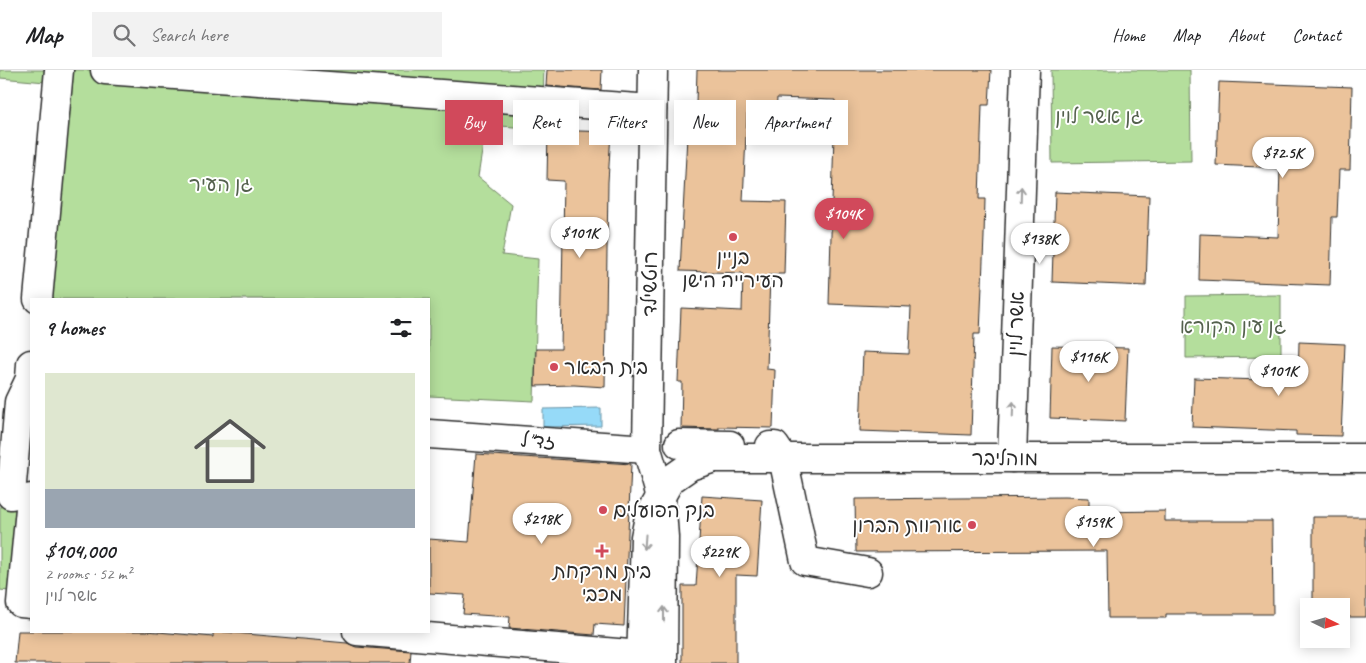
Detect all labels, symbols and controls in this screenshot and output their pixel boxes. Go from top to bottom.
search box [92,12,442,57]
text: Map [25,20,62,50]
icon: search [110,21,138,49]
text: Search here [150,23,228,47]
text: Home [1112,24,1145,46]
text: Map [1173,24,1200,46]
text: About [1228,24,1264,46]
text: Contact [1292,24,1341,46]
chip: Buy [445,100,503,145]
chip: Rent [513,100,579,145]
chip: Filters [589,100,664,145]
chip: New [674,100,736,145]
chip: Apartment [746,100,848,145]
park label: גן אשר לוין [1055,104,1143,129]
pin: $72.5K [1242,136,1324,179]
text: $72.5K [1263,143,1303,163]
park label: גן העיר [189,172,253,197]
one-way arrow [1016,186,1025,202]
pin: $104K [809,198,879,240]
text: $104K [826,204,862,224]
pin: $101K [545,216,615,259]
pin: $138K [1005,222,1075,265]
text: $101K [562,223,598,243]
text: $138K [1022,229,1058,249]
marker: בניין העירייה הישן [727,231,739,243]
place label: בניין העירייה הישן [682,245,784,293]
street label: רוטשילד [637,251,663,317]
street label: אשר לוין [1002,291,1030,357]
icon: filters [387,314,415,342]
park label: גן עין הקורא [1180,314,1286,339]
text: 9 homes [45,315,104,341]
pin: $116K [1054,340,1124,383]
text: $116K [1070,347,1108,367]
pin: $101K [1244,354,1314,397]
place label: בית הבאר [564,355,648,380]
marker: בית הבאר [548,361,560,373]
text: $101K [1261,361,1297,381]
one-way arrow [1009,401,1018,417]
icon: home [185,406,275,496]
street label: זד"ל [520,427,556,455]
street label: מוהליבר [972,446,1038,471]
place label: בנק הפועלים [613,498,715,523]
pin: $218K [507,502,577,545]
marker: בנק הפועלים [597,504,609,516]
pin: $159K [1059,506,1129,548]
text: $218K [524,509,560,529]
text: $159K [1076,512,1112,532]
place label: אורוות הברון [852,513,962,538]
marker: אורוות הברון [966,519,978,531]
one-way arrow [640,534,650,550]
pin: $229K [685,536,755,578]
text: $104,000 [45,538,115,564]
text: $229K [702,542,738,562]
marker: בית מרקחת מכבי [596,545,608,557]
place label: בית מרקחת מכבי [552,559,651,607]
text: 2 rooms · 52 m² [45,564,131,584]
text: אשר לוין [45,586,97,606]
north arrow [1300,598,1350,648]
map controls [1300,598,1350,648]
one-way arrow [659,607,668,623]

